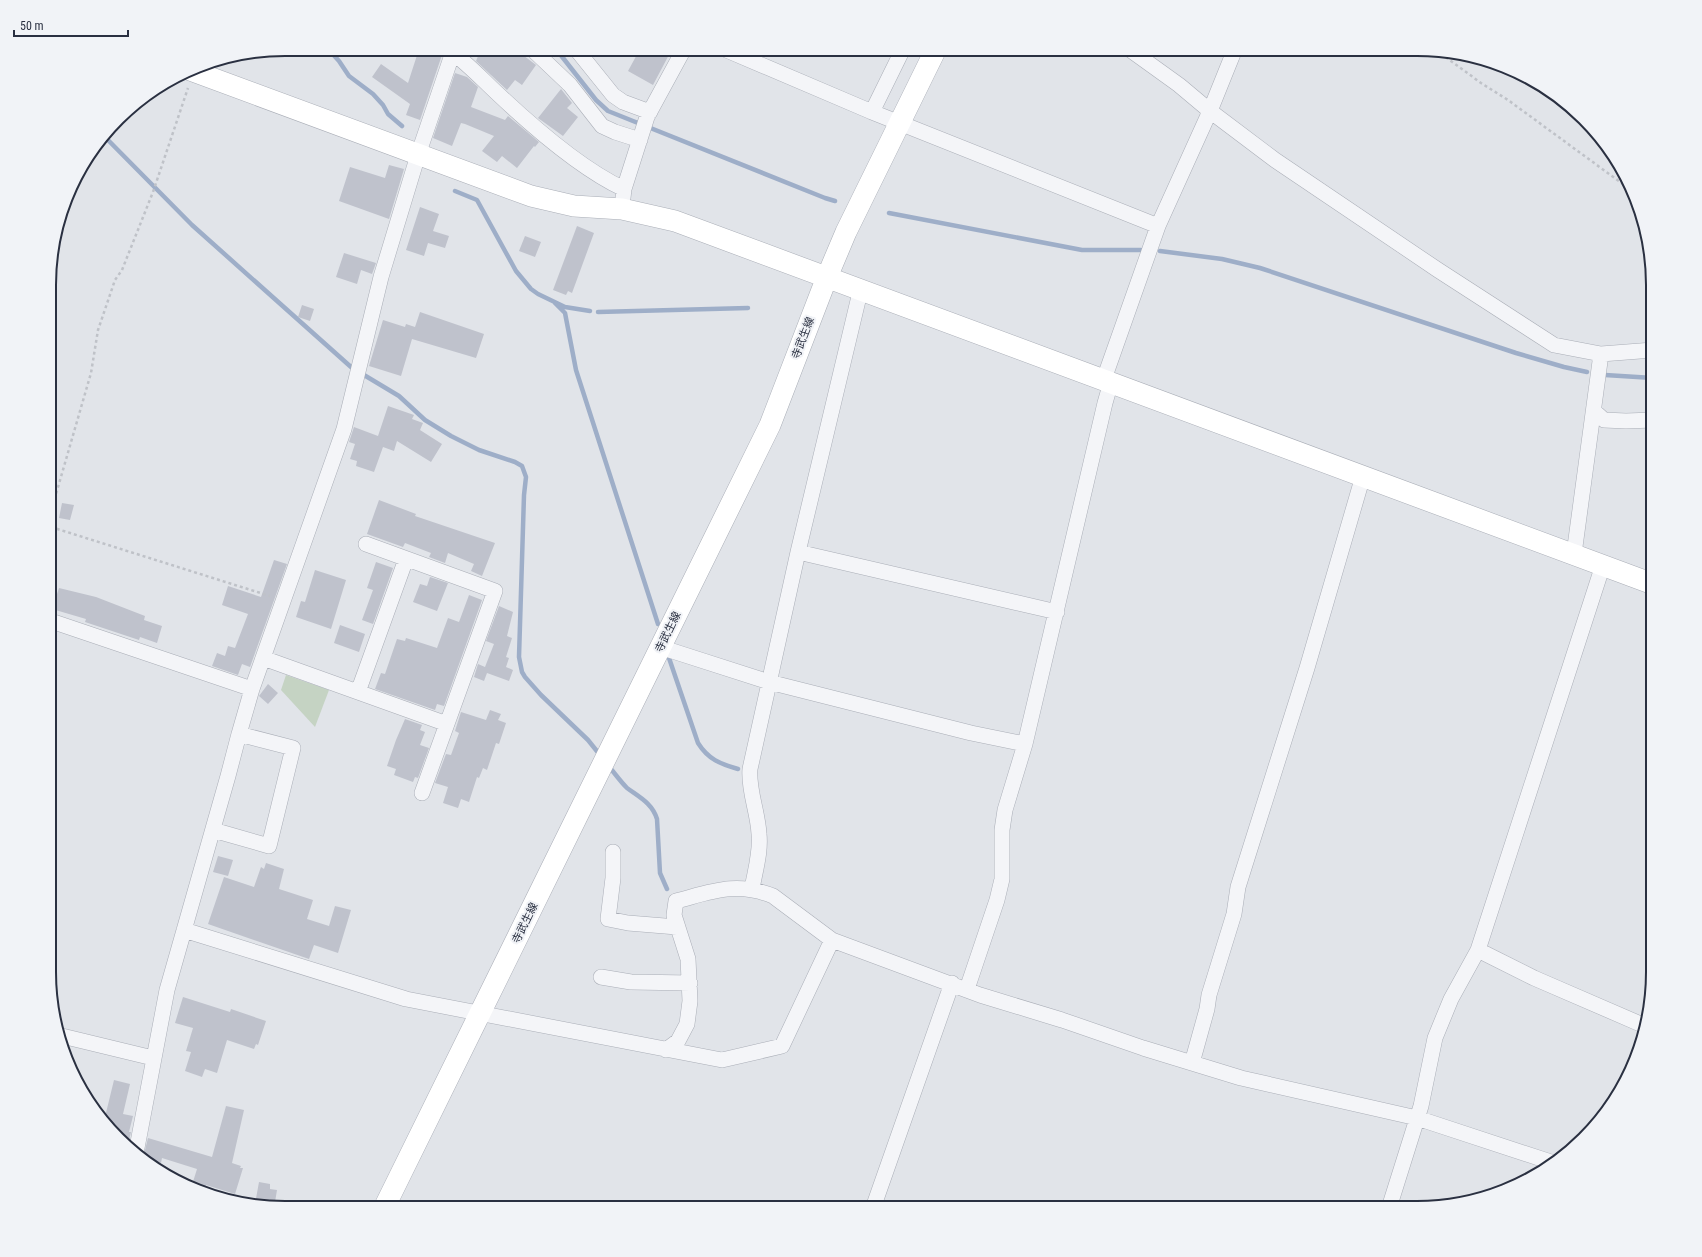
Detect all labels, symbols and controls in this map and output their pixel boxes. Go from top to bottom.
scale bar [14,12,128,38]
text: 50 m [20,19,44,33]
street label: 寺武生線 [789,315,817,361]
street label: 寺武生線 [653,609,683,655]
street label: 寺武生線 [510,900,540,946]

